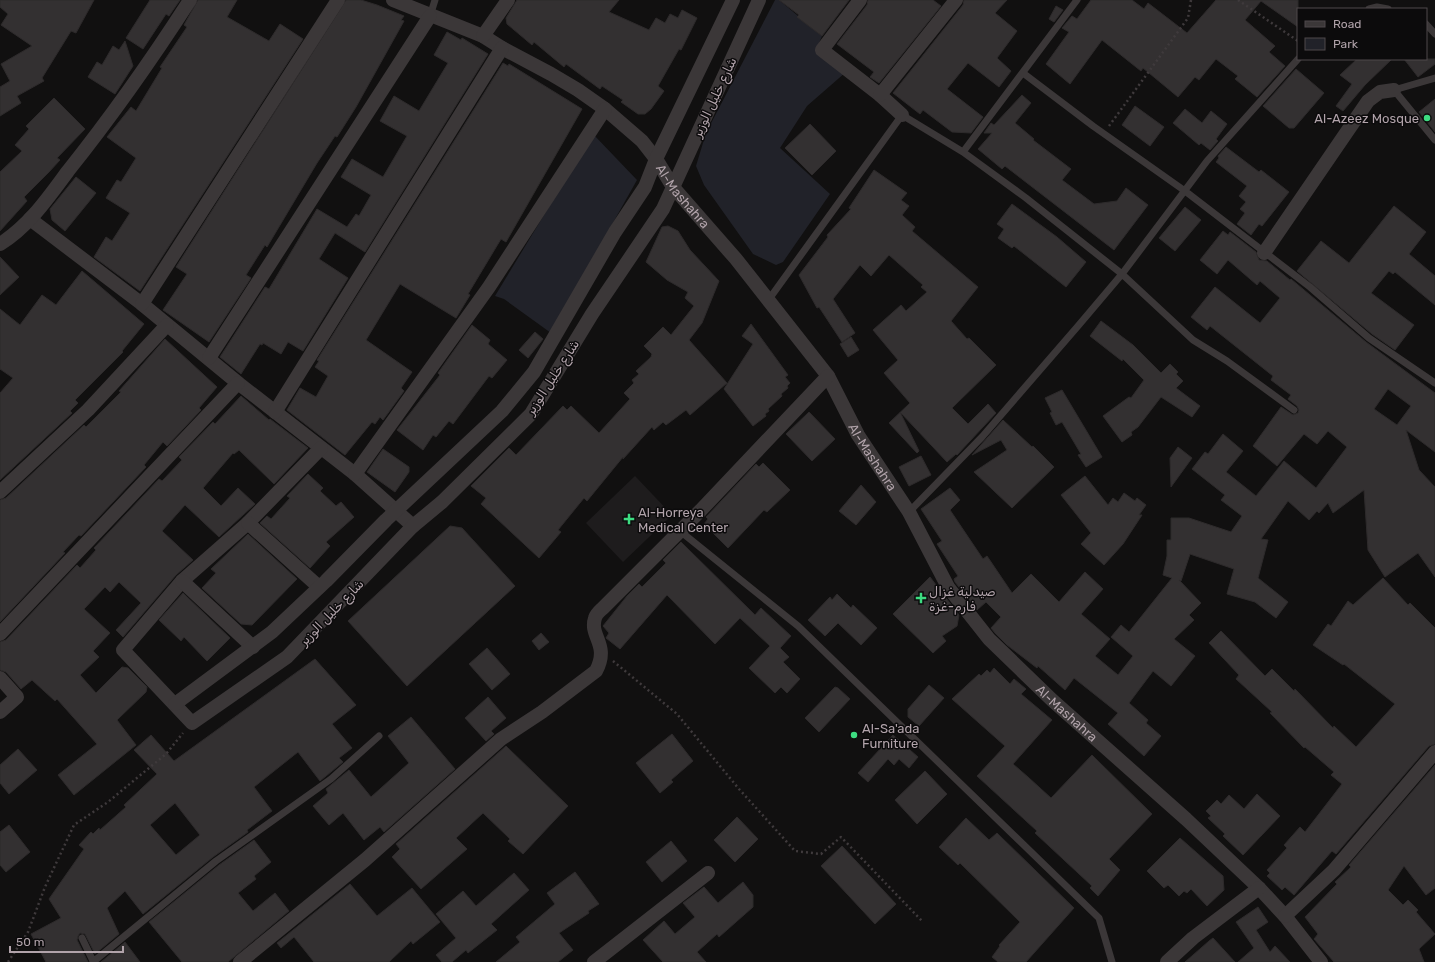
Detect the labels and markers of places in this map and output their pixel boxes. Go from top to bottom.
place label: Al-Azeez Mosque [1314,111,1419,126]
marker: Al-Azeez Mosque [1422,113,1432,123]
place label: Al-Horreya Medical Center [638,505,728,535]
marker: Al-Horreya Medical Center [623,513,635,525]
place label: صيدلية غزال فارم-غزة [929,584,996,615]
marker: صيدلية غزال فارم-غزة [916,593,926,603]
place label: Al-Sa'ada Furniture [862,721,919,751]
marker: Al-Sa'ada Furniture [849,730,859,740]

